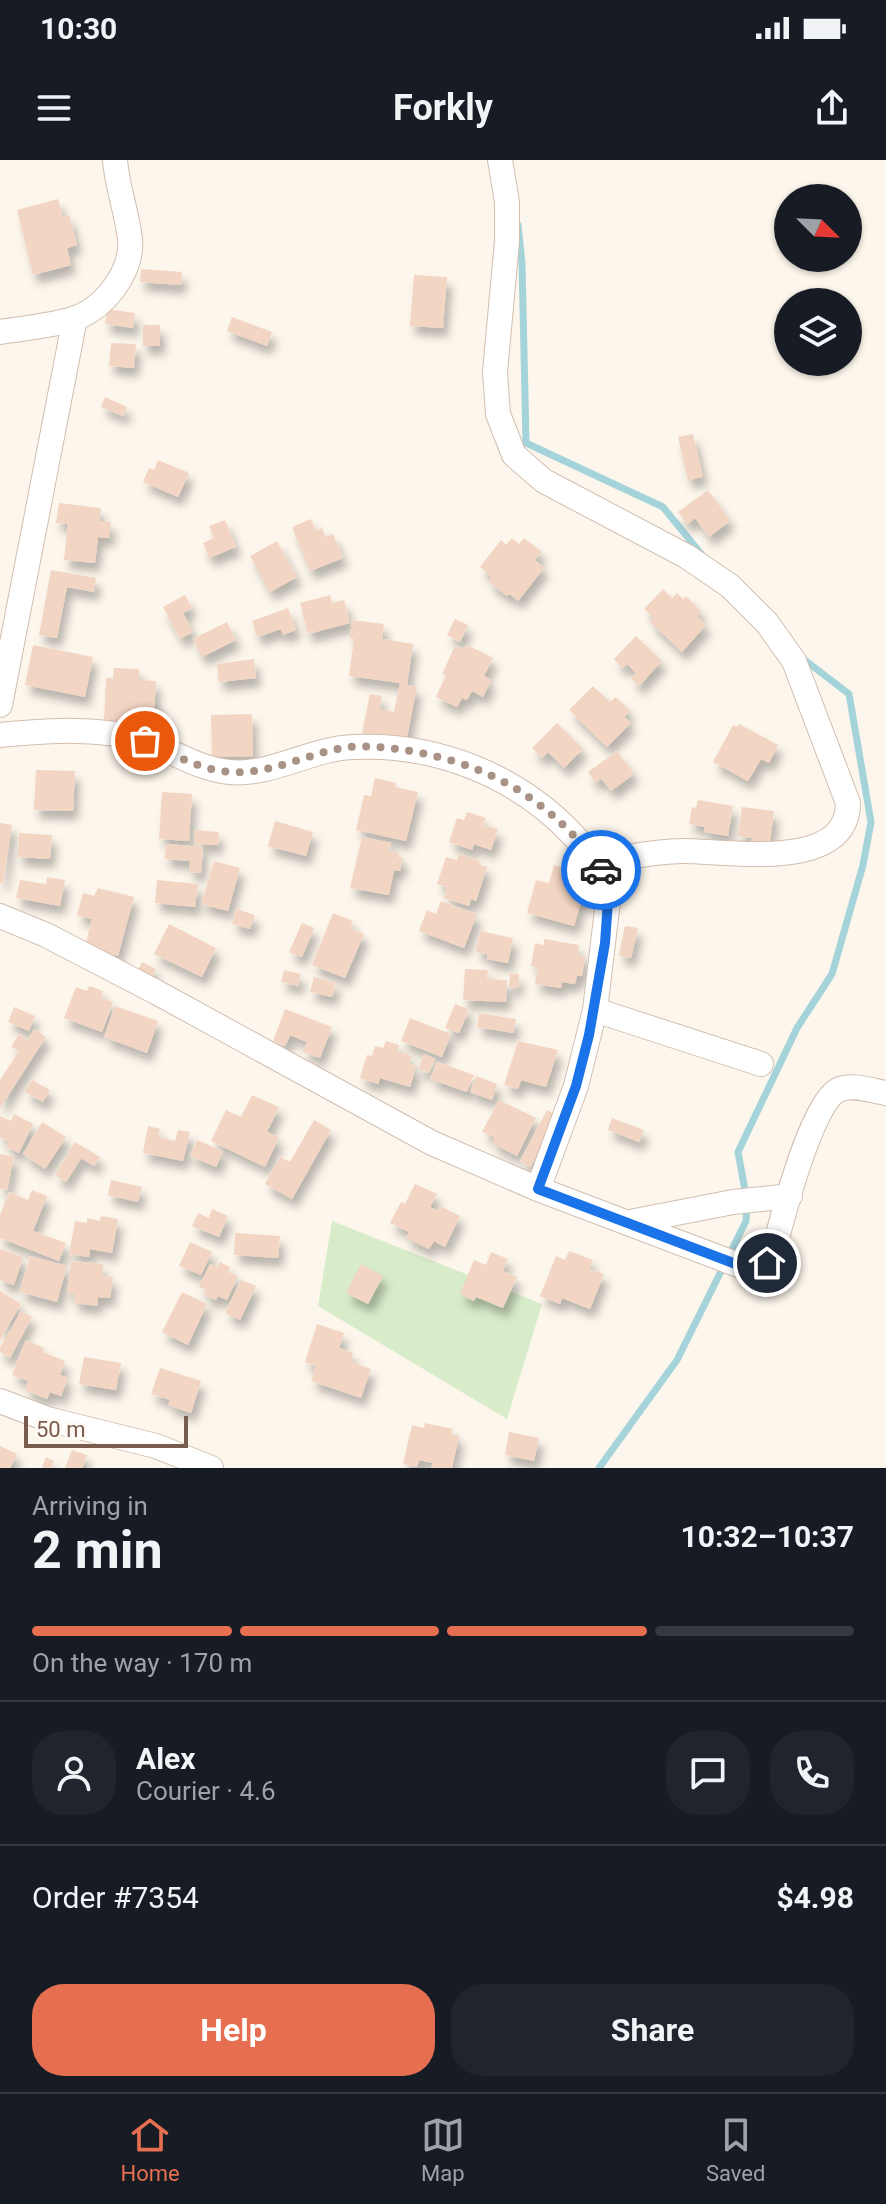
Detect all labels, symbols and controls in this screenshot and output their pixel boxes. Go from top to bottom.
text: 10:30 [40,11,117,46]
icon: menu [32,86,76,130]
icon: share [810,86,854,130]
text: Forkly [393,87,493,129]
north arrow [774,184,862,272]
map controls [774,184,862,376]
button: layers [774,288,862,376]
pin [111,707,179,775]
icon: bag [123,719,167,763]
courier [561,830,641,910]
icon: car [579,848,623,892]
pin [733,1229,801,1297]
icon: home [745,1241,789,1285]
scale bar [24,1412,188,1448]
text: 50 m [36,1417,85,1442]
text: Arriving in [32,1491,148,1521]
text: 10:32–10:37 [680,1519,854,1554]
text: 2 min [32,1520,163,1581]
text: On the way · 170 m [32,1648,252,1678]
button: person [32,1731,116,1815]
button: chat [666,1731,750,1815]
button: phone [770,1731,854,1815]
text: Alex [136,1741,196,1776]
text: Courier · 4.6 [136,1776,276,1806]
text: Order #7354 [32,1880,199,1915]
text: $4.98 [776,1880,854,1915]
button: Help [32,1984,435,2076]
button: Share [451,1984,854,2076]
tab: Home [121,2113,180,2186]
tab: Map [421,2113,465,2186]
tab: Saved [706,2113,765,2186]

